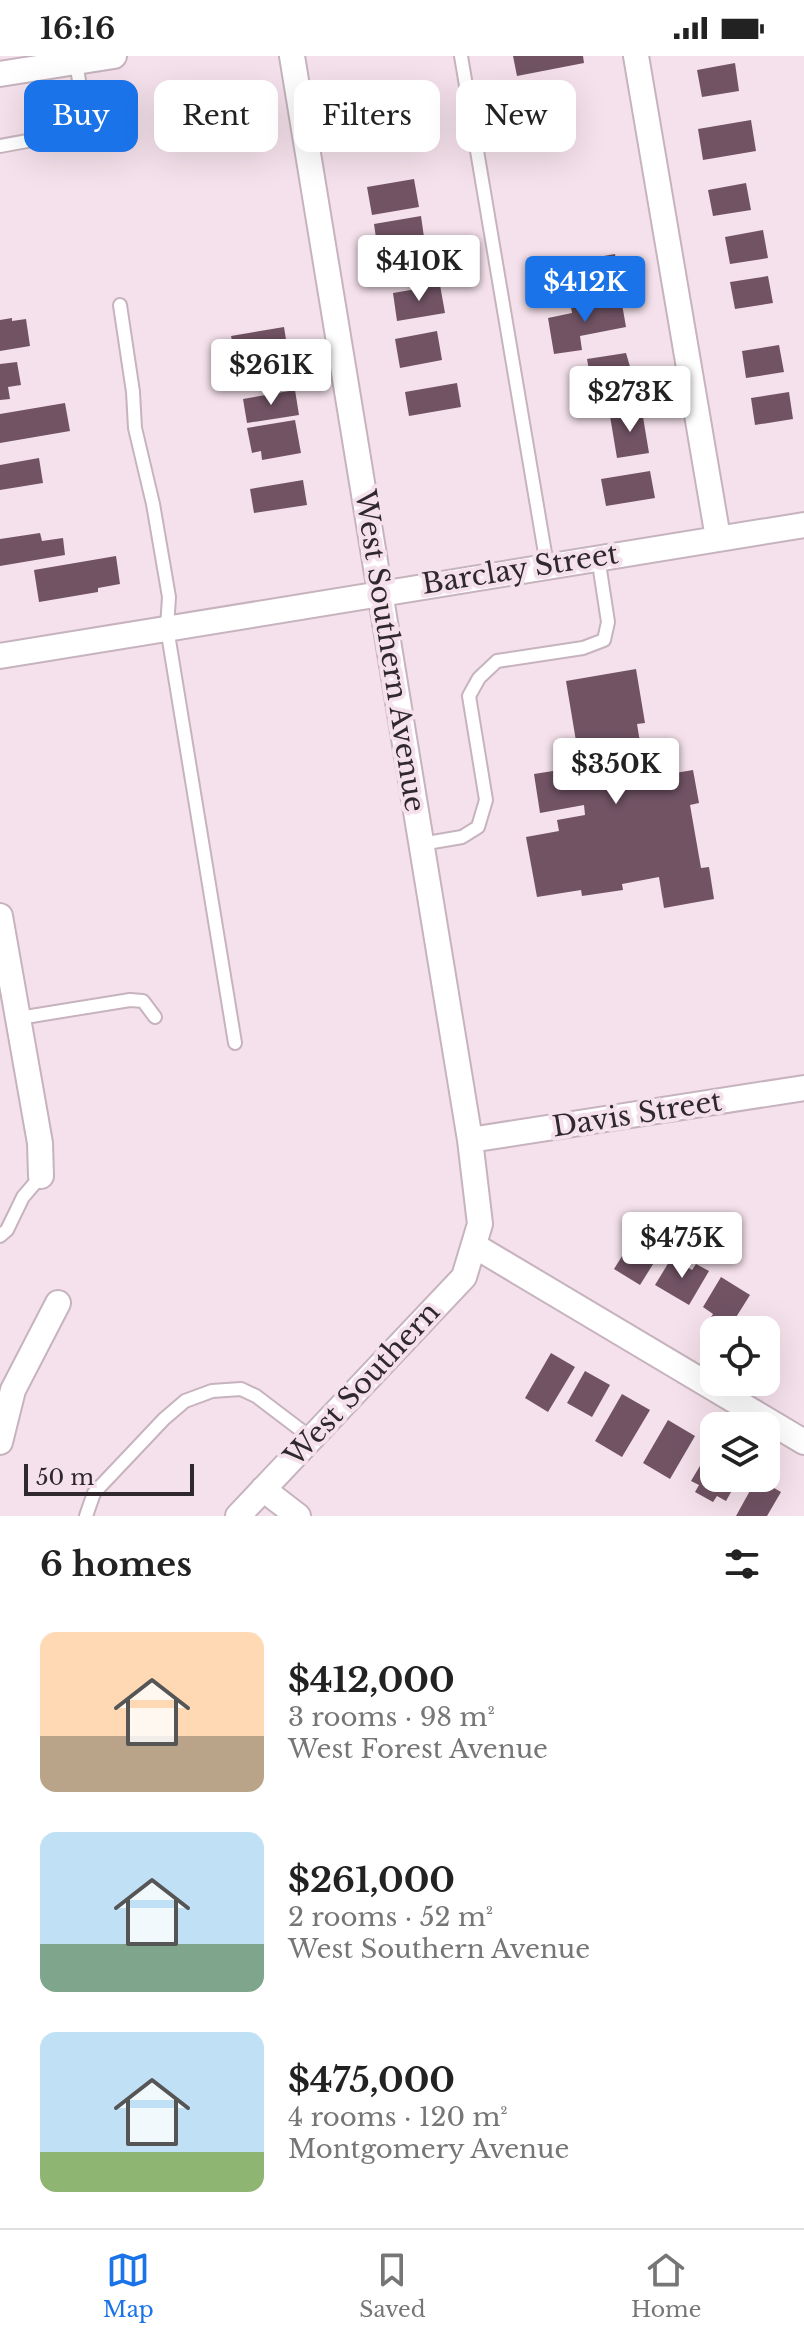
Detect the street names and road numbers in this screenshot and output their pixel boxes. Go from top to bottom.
street label: West Southern Avenue [347,487,433,814]
street label: Barclay Street [419,536,621,602]
street label: Davis Street [550,1083,725,1145]
street label: West Southern [276,1295,447,1474]

